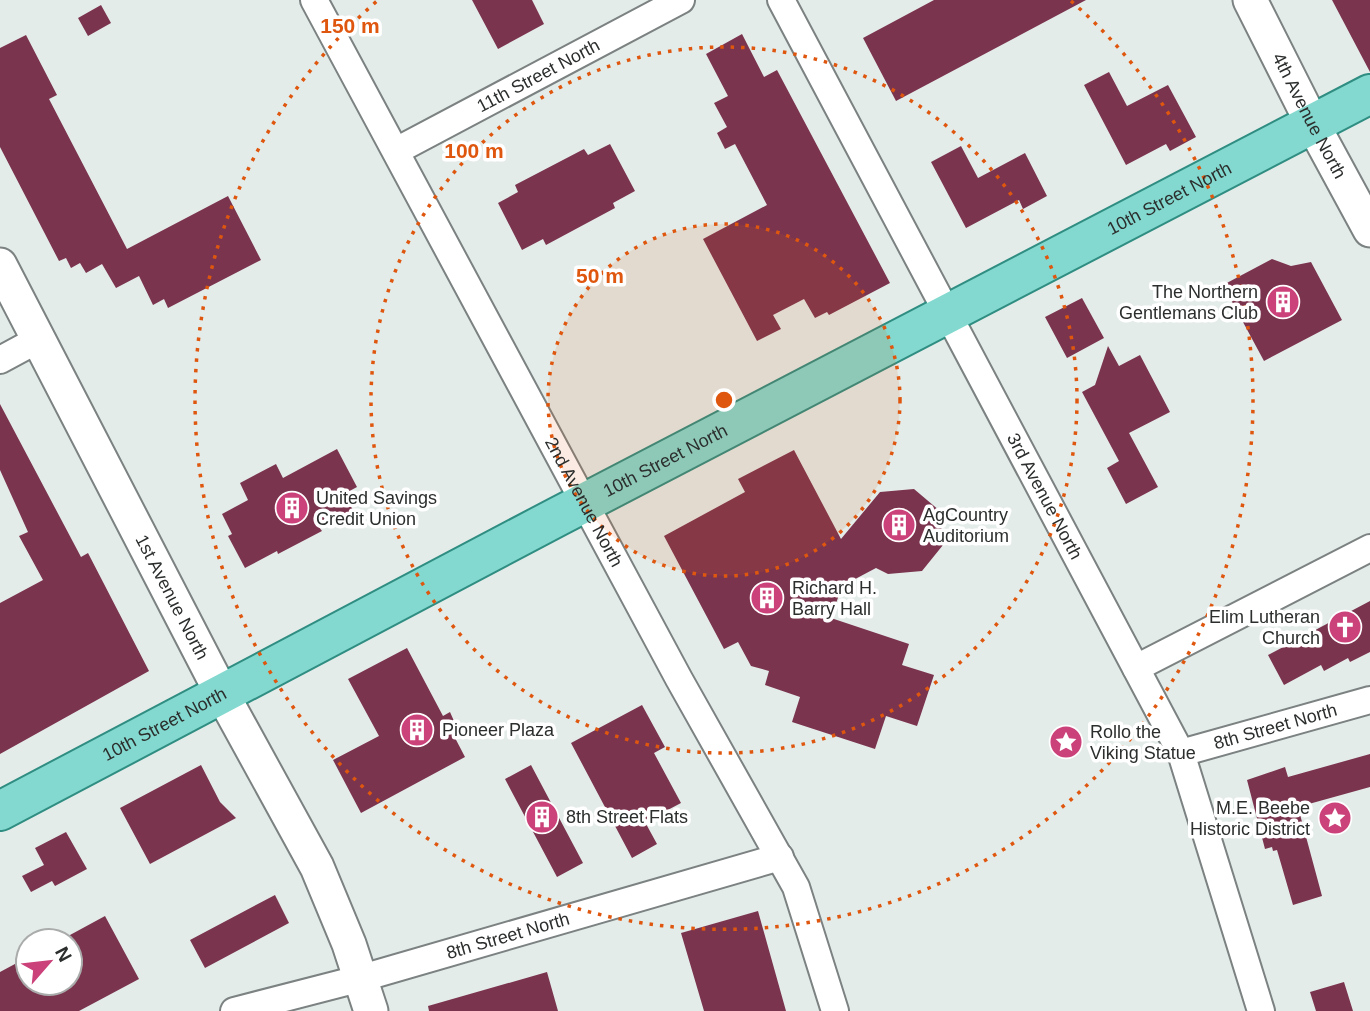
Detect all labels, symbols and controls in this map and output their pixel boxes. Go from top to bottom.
text: 150 m [320,14,380,37]
street label: 11th Street North [474,35,603,116]
street label: 4th Avenue North [1268,50,1350,182]
text: 100 m [444,139,504,162]
street label: 10th Street North [1104,158,1235,239]
text: 50 m [576,264,624,287]
place label: The Northern Gentlemans Club [1119,282,1258,323]
building icon: The Northern Gentlemans Club [1264,283,1302,321]
centre of rings [712,388,736,412]
street label: 10th Street North [600,420,731,501]
street label: 3rd Avenue North [1003,430,1086,563]
street label: 2nd Avenue North [541,434,627,570]
place label: United Savings Credit Union [316,488,437,529]
building icon: United Savings Credit Union [273,489,311,527]
place label: AgCountry Auditorium [923,505,1009,546]
building icon: AgCountry Auditorium [880,506,918,544]
street label: 1st Avenue North [131,531,212,663]
place label: Richard H. Barry Hall [792,578,877,619]
building icon: Richard H. Barry Hall [748,579,786,617]
place label: Elim Lutheran Church [1209,607,1320,648]
church icon: Elim Lutheran Church [1326,608,1364,646]
street label: 10th Street North [99,683,230,765]
street label: 8th Street North [1211,700,1339,753]
building icon: Pioneer Plaza [398,711,436,749]
place label: Pioneer Plaza [442,720,555,740]
place label: Rollo the Viking Statue [1090,722,1196,763]
place icon: Rollo the Viking Statue [1047,723,1085,761]
building icon: 8th Street Flats [523,798,561,836]
place label: M.E. Beebe Historic District [1190,798,1310,839]
place icon: M.E. Beebe Historic District [1316,799,1354,837]
place label: 8th Street Flats [566,807,688,827]
street label: 8th Street North [444,908,572,963]
north arrow [14,927,84,997]
text: N [51,943,76,965]

